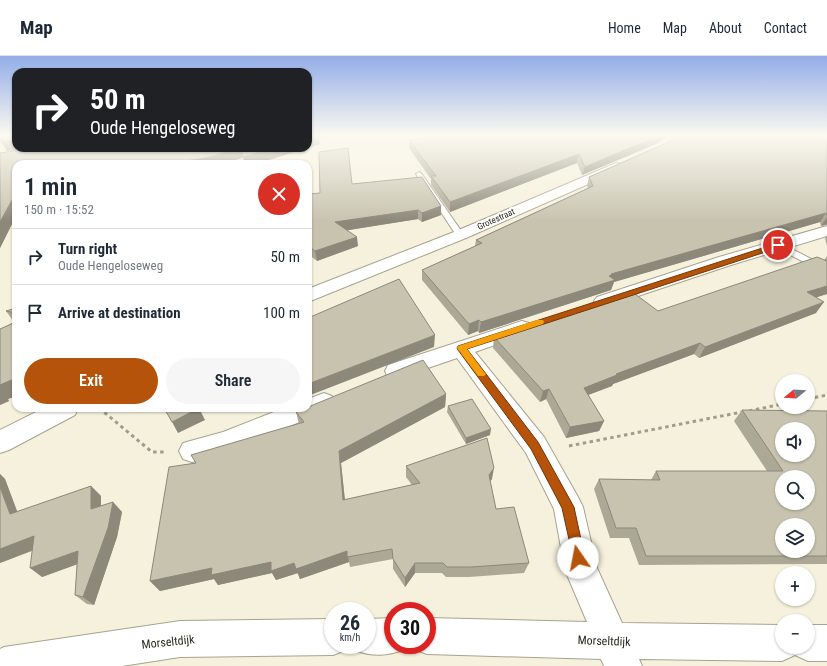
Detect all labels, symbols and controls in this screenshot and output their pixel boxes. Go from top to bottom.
text: Map [20,16,53,39]
text: Home [608,20,641,36]
text: Map [663,20,687,36]
text: About [709,20,742,36]
text: Contact [764,20,807,36]
text: 50 m [90,83,146,116]
icon: right [24,84,76,136]
text: Oude Hengeloseweg [90,117,235,138]
text: 1 min [24,173,77,201]
button: close [258,173,300,215]
text: 150 m · 15:52 [24,202,94,217]
street label: Grotestraat [476,206,517,232]
pin [761,228,795,262]
icon: arrive [767,234,789,256]
text: Turn right [58,240,117,258]
icon: right [24,246,46,268]
text: 50 m [270,248,300,266]
text: Oude Hengeloseweg [58,258,163,273]
icon: arrive [24,302,46,324]
text: Arrive at destination [58,304,181,322]
text: 100 m [263,304,300,322]
button: Exit [24,358,158,404]
button: Share [166,358,300,404]
north arrow [775,374,815,414]
map controls [775,374,815,654]
button: sound [775,422,815,462]
button: search [775,470,815,510]
button: layers [775,518,815,558]
position arrow [557,537,599,579]
button: + [775,566,815,606]
speed limit sign: 30 [384,602,436,654]
text: 26 [340,611,360,635]
button: − [775,614,815,654]
street label: Morseltdijk [141,632,196,652]
text: km/h [340,632,360,643]
street label: Morseltdijk [577,633,631,649]

